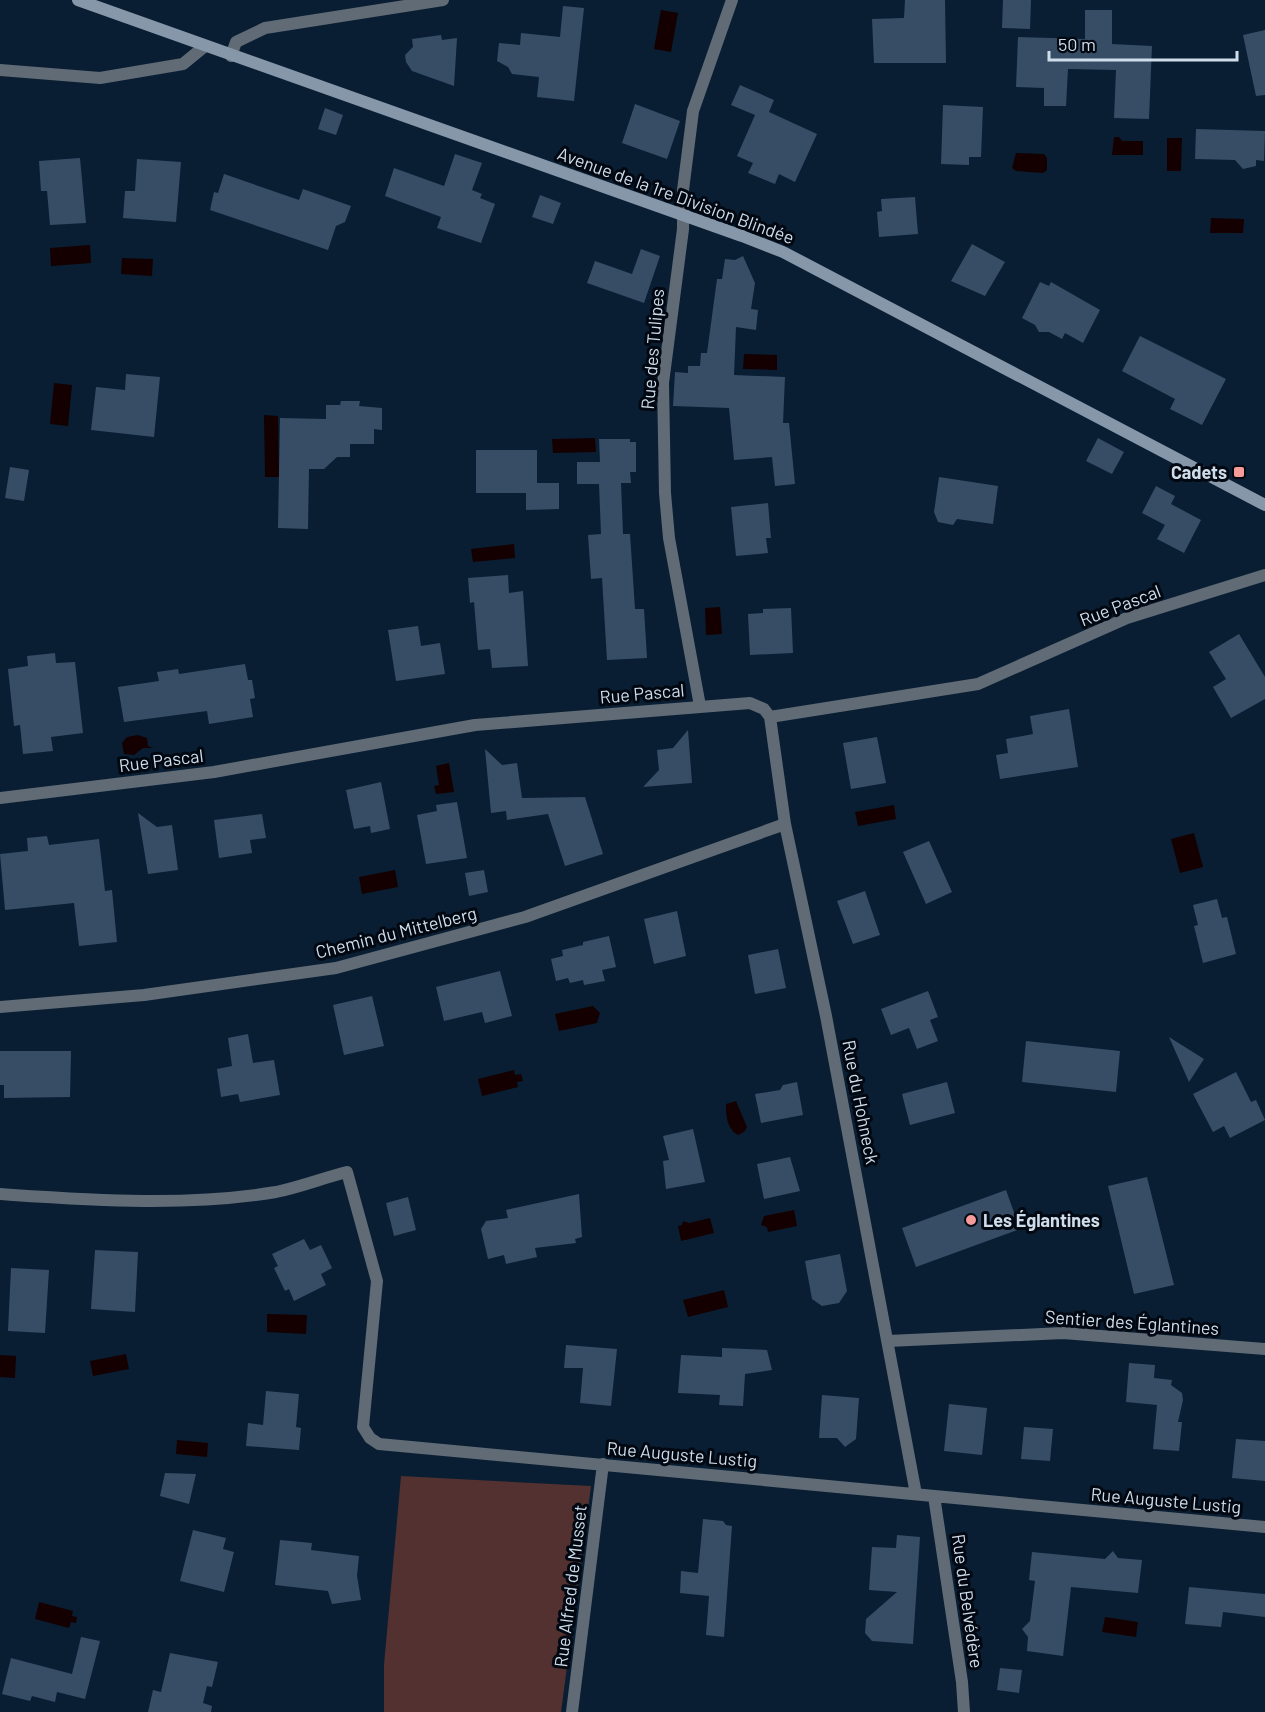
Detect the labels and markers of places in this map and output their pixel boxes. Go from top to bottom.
place label: Cadets [1171,461,1227,483]
marker: Cadets [1232,465,1246,479]
place label: Les Églantines [983,1209,1100,1231]
marker: Les Églantines [964,1213,978,1227]

